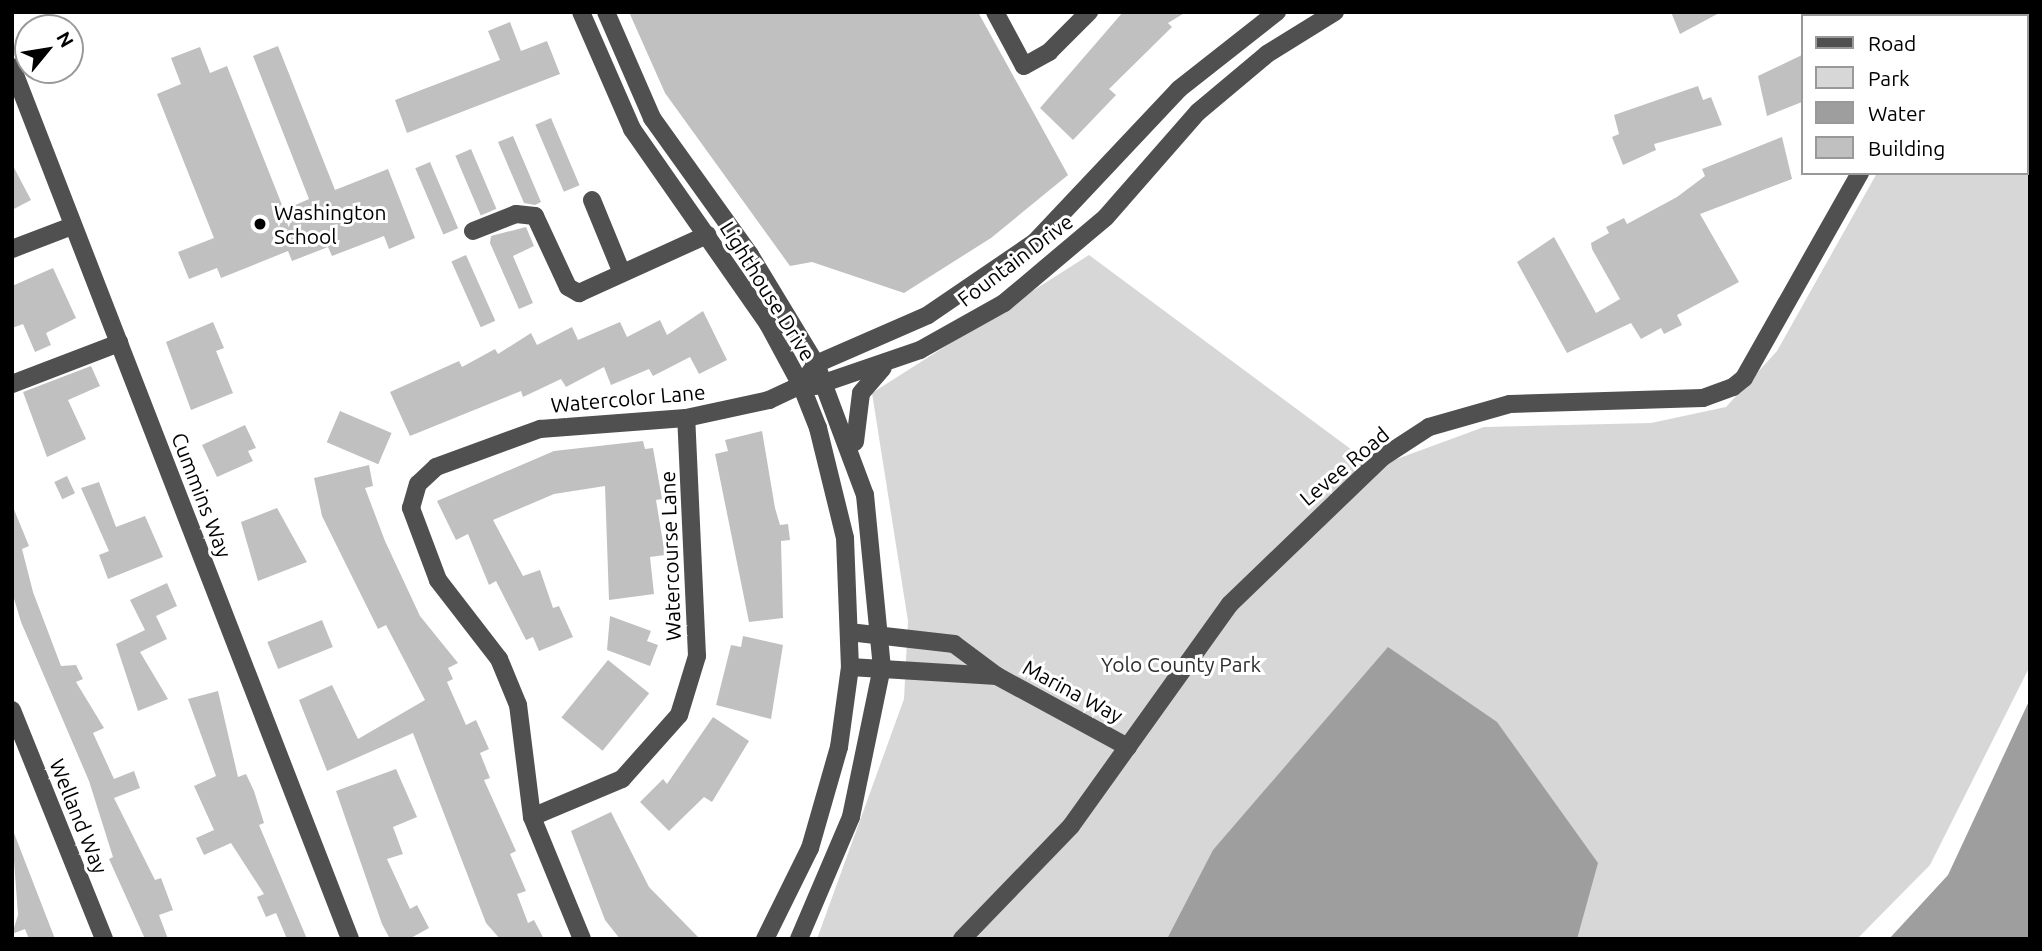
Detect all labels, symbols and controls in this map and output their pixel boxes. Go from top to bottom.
north arrow [14,14,84,84]
legend [1800,14,2028,175]
text: N [52,28,79,51]
text: Road [1868,31,1916,55]
text: Park [1868,66,1910,90]
text: Water [1868,101,1926,125]
text: Building [1868,136,1945,160]
place label: Washington School [274,199,387,249]
street label: Fountain Drive [952,208,1078,312]
marker: Washington School [252,216,268,232]
street label: Lighthouse Drive [715,217,821,365]
street label: Watercolor Lane [550,379,706,417]
street label: Levee Road [1294,421,1394,511]
street label: Cummins Way [167,429,237,561]
street label: Watercourse Lane [654,471,686,641]
park label: Yolo County Park [1101,651,1261,677]
street label: Marina Way [1019,654,1127,728]
street label: Welland Way [45,755,113,877]

